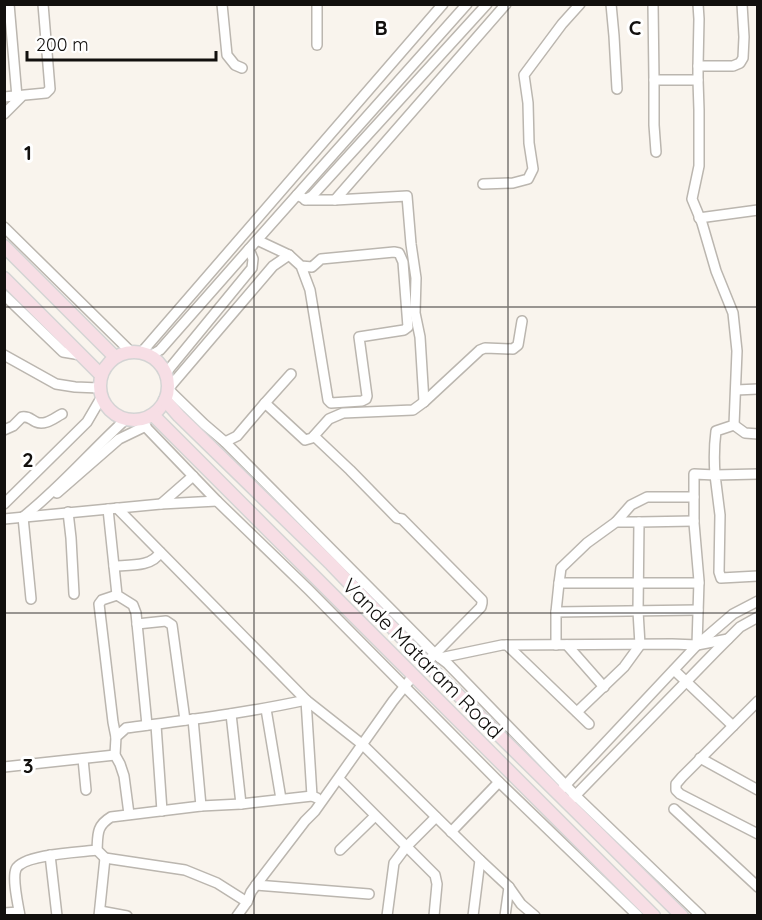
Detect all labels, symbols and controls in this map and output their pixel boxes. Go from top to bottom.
text: B [374,15,388,40]
text: C [629,15,642,40]
scale bar [27,24,216,62]
text: 200 m [36,33,89,56]
text: 1 [24,140,32,165]
text: 2 [22,447,34,472]
street label: Vande Mataram Road [337,572,509,744]
text: 3 [23,753,33,778]

